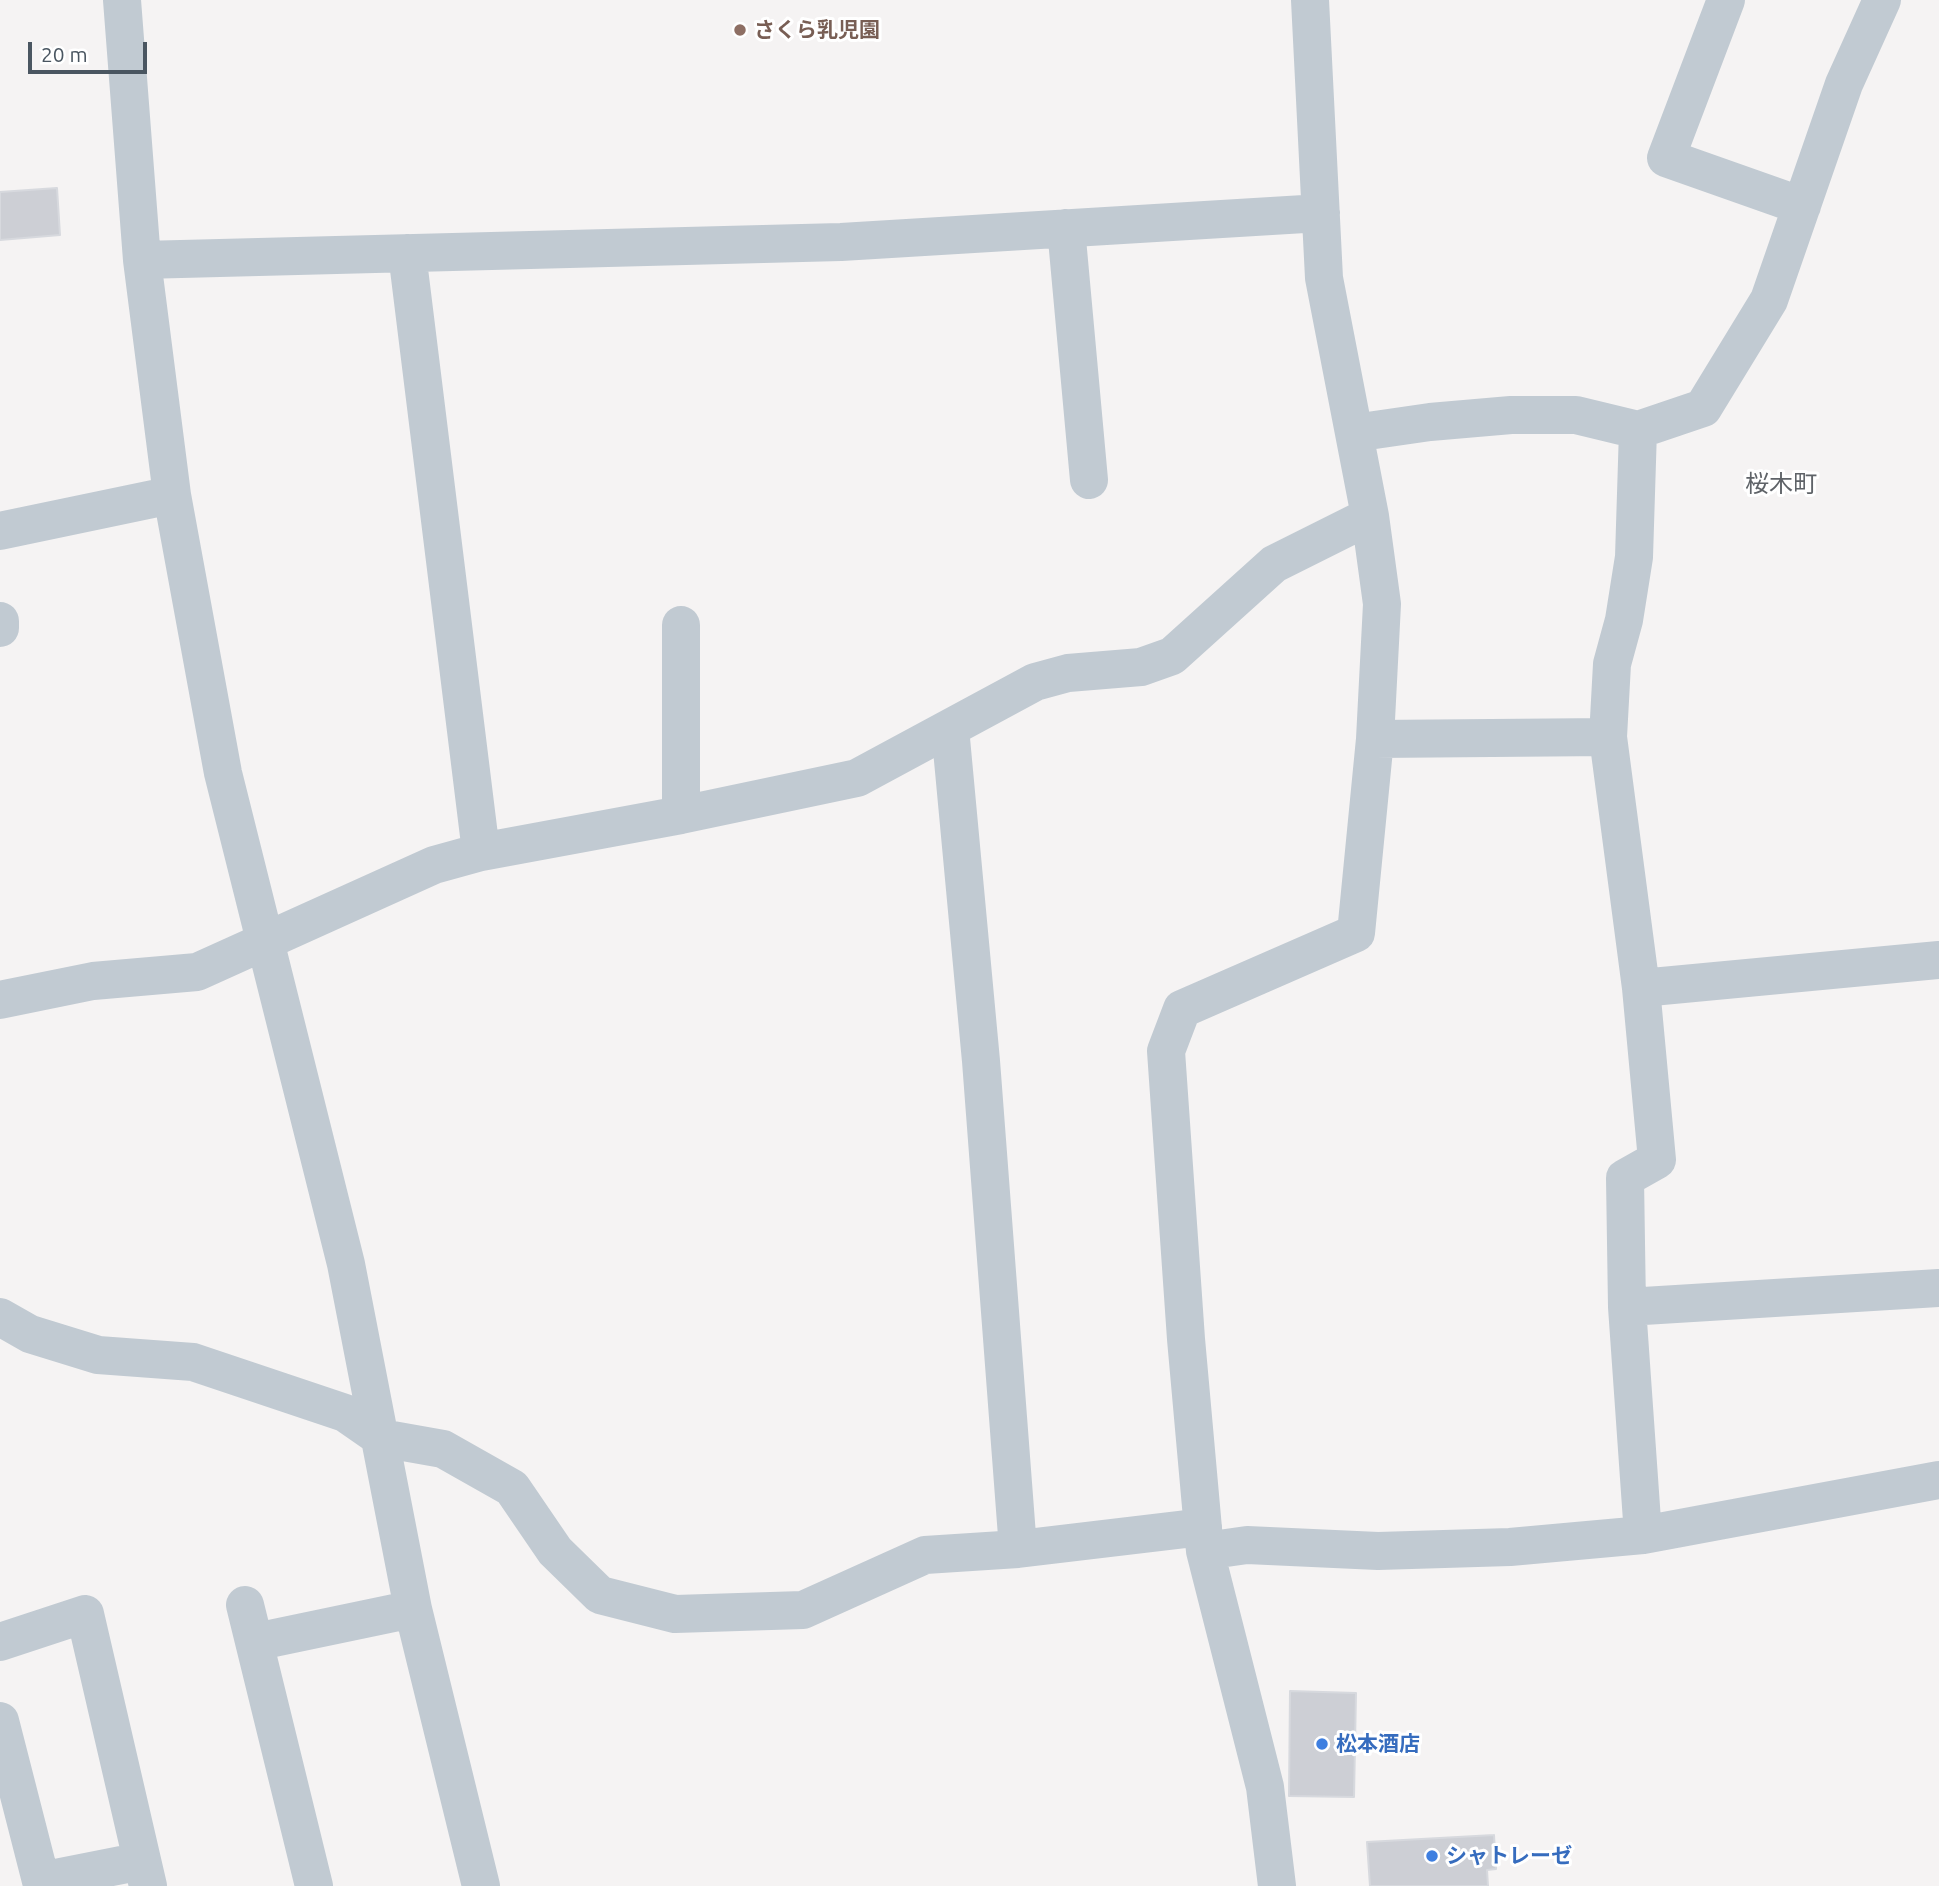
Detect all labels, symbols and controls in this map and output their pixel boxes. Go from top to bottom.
place label: さくら乳児園 [754,17,880,43]
marker: さくら乳児園 [732,22,748,38]
scale bar [32,28,150,72]
text: 20 m [41,42,88,66]
district label: 桜木町 [1745,470,1817,498]
place label: 松本酒店 [1336,1731,1420,1757]
marker: 松本酒店 [1314,1736,1330,1752]
place label: シャトレーゼ [1446,1843,1572,1869]
marker: シャトレーゼ [1424,1848,1440,1864]

